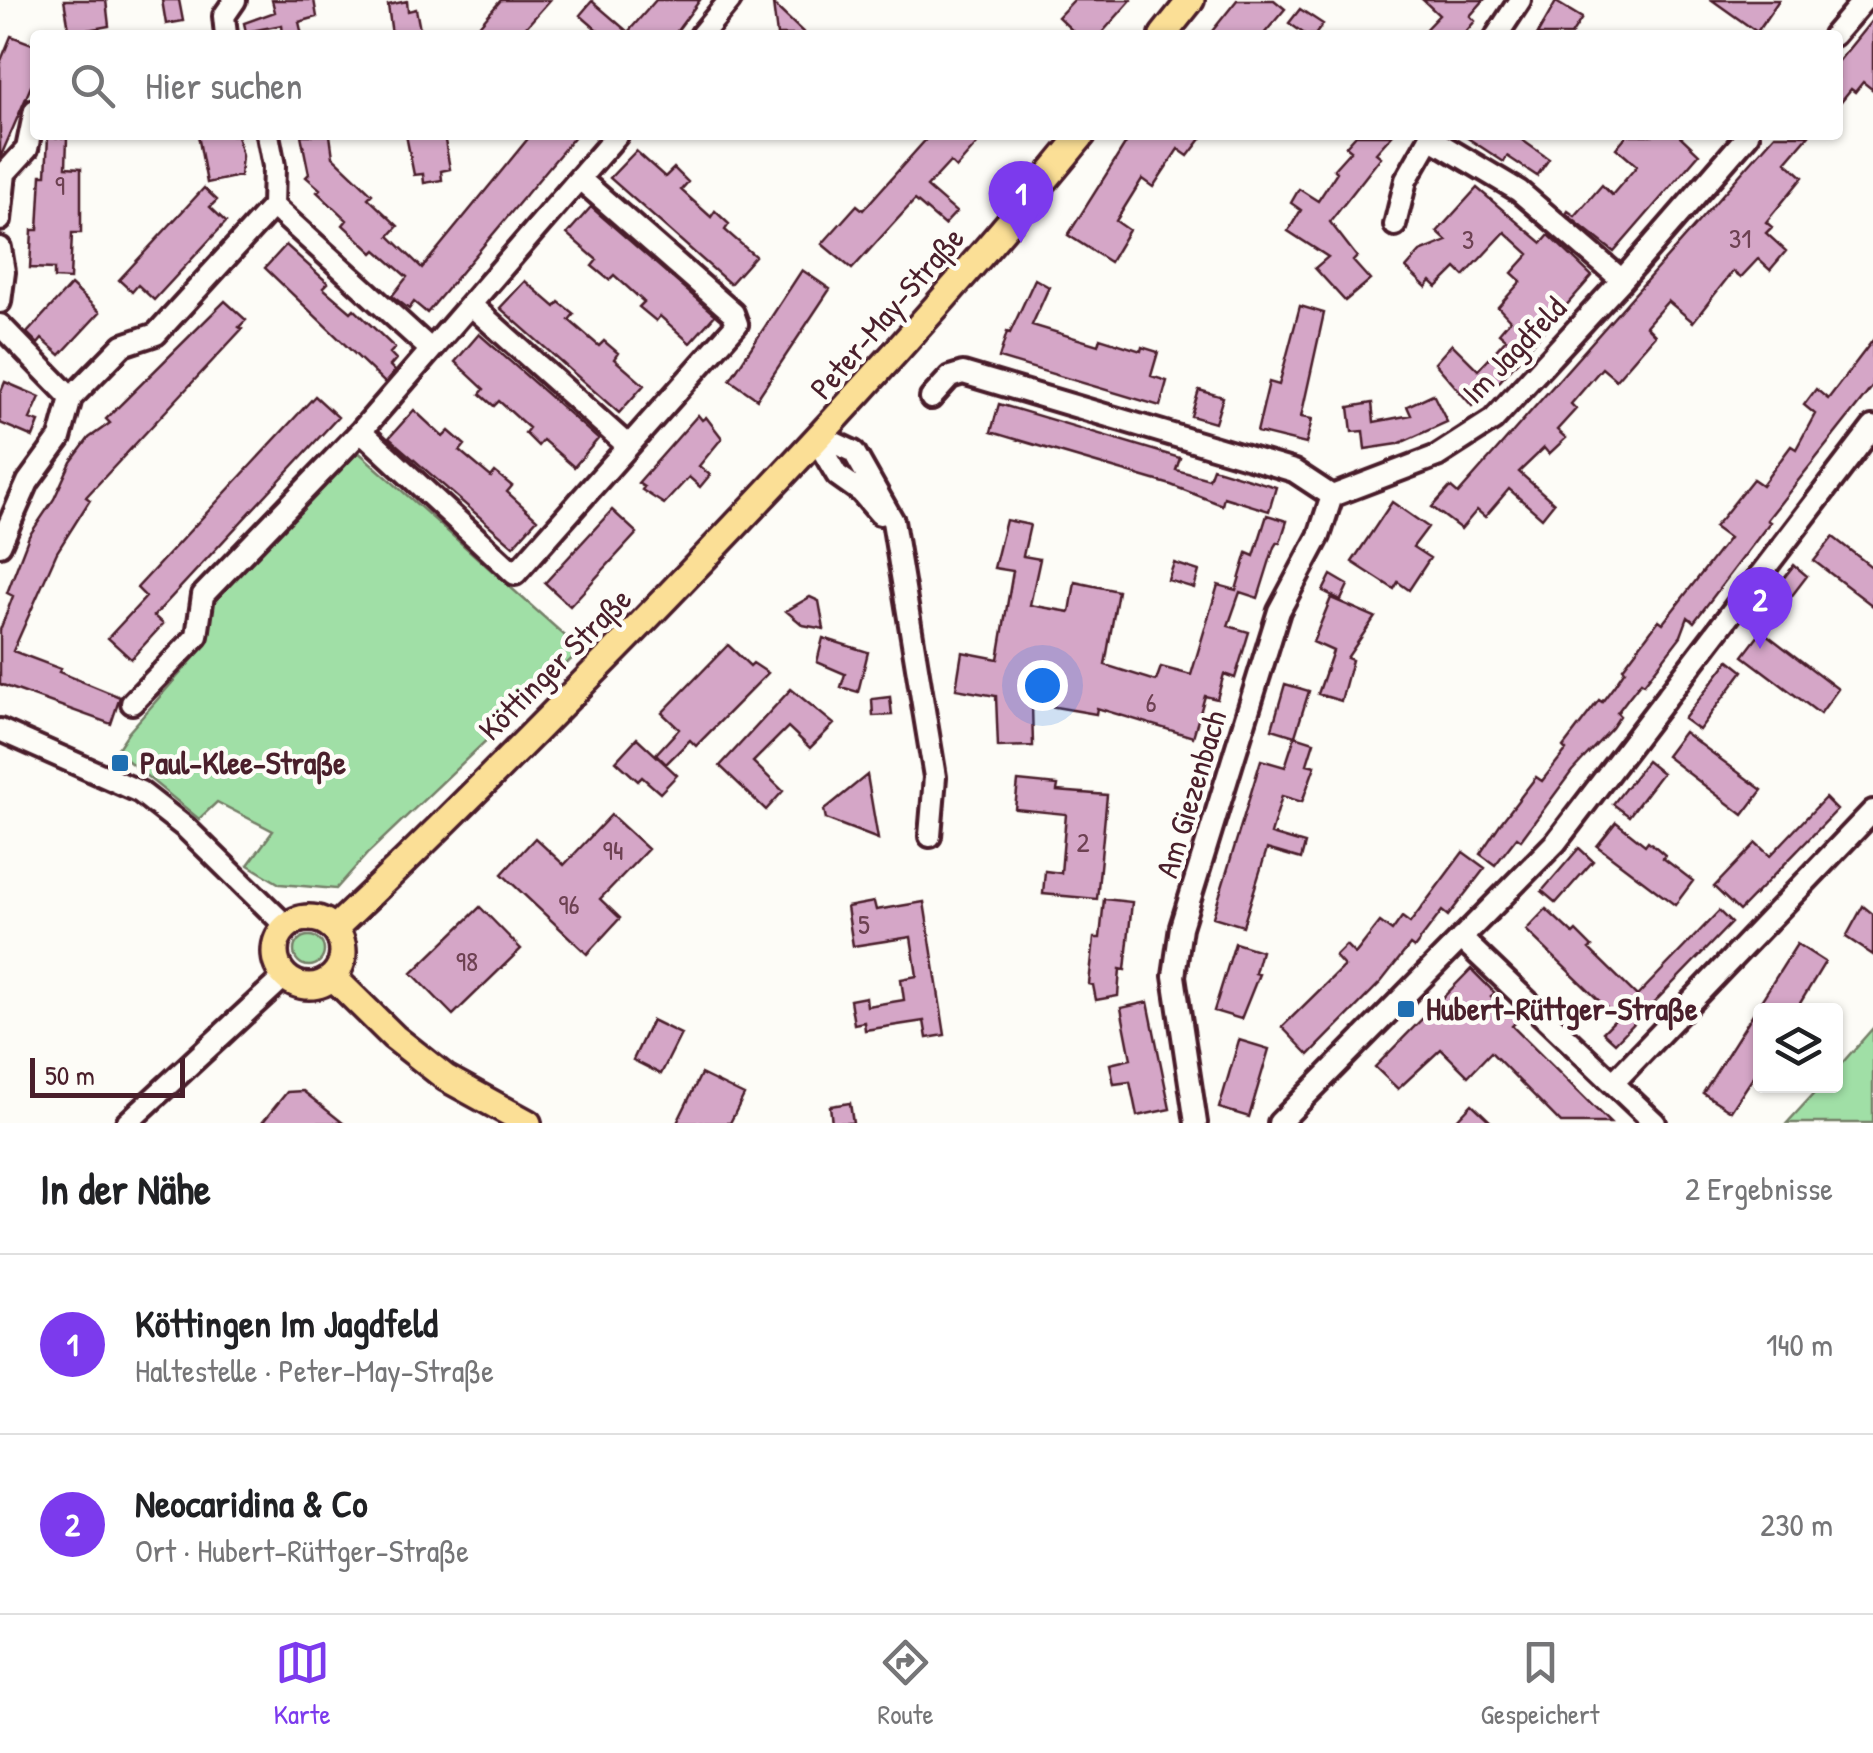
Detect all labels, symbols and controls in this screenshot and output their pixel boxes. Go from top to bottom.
search box [30,30,1843,140]
icon: search [65,58,120,113]
text: Hier suchen [145,59,303,111]
pin: 1 [988,160,1054,243]
house number: 9 [55,166,65,204]
street label: Peter-May-Straße [800,217,974,408]
house number: 31 [1729,219,1751,257]
house number: 3 [1462,220,1474,258]
street label: Im Jagdfeld [1452,287,1575,412]
pin: 2 [1728,566,1792,649]
street label: Köttinger Straße [469,577,641,750]
your location [1017,660,1068,711]
house number: 6 [1145,683,1157,721]
street label: Am Giezenbach [1145,705,1236,883]
place label: Paul-Klee-Straße [140,741,346,785]
marker: Paul-Klee-Straße [109,752,131,774]
house number: 2 [1076,823,1090,861]
house number: 94 [603,831,623,869]
house number: 96 [558,885,580,923]
house number: 5 [858,905,870,943]
house number: 98 [456,942,478,980]
place label: Hubert-Rüttger-Straße [1426,987,1698,1031]
marker: Hubert-Rüttger-Straße [1395,998,1417,1020]
map controls [1753,1003,1843,1093]
button: layers [1753,1003,1843,1093]
scale bar [30,1053,185,1098]
text: 50 m [45,1056,95,1094]
text: In der Nähe [40,1160,211,1217]
text: 2 Ergebnisse [1685,1167,1833,1210]
text: Köttingen Im Jagdfeld [135,1297,438,1349]
text: 1 [67,1323,78,1366]
text: 140 m [1766,1323,1833,1366]
text: Haltestelle · Peter-May-Straße [135,1349,494,1392]
text: Neocaridina & Co [135,1477,368,1529]
text: 2 [65,1503,80,1546]
text: 230 m [1760,1503,1833,1546]
text: Ort · Hubert-Rüttger-Straße [135,1529,469,1572]
tab: Karte [273,1635,331,1733]
tab: Route [878,1635,934,1733]
tab: Gespeichert [1481,1635,1600,1733]

